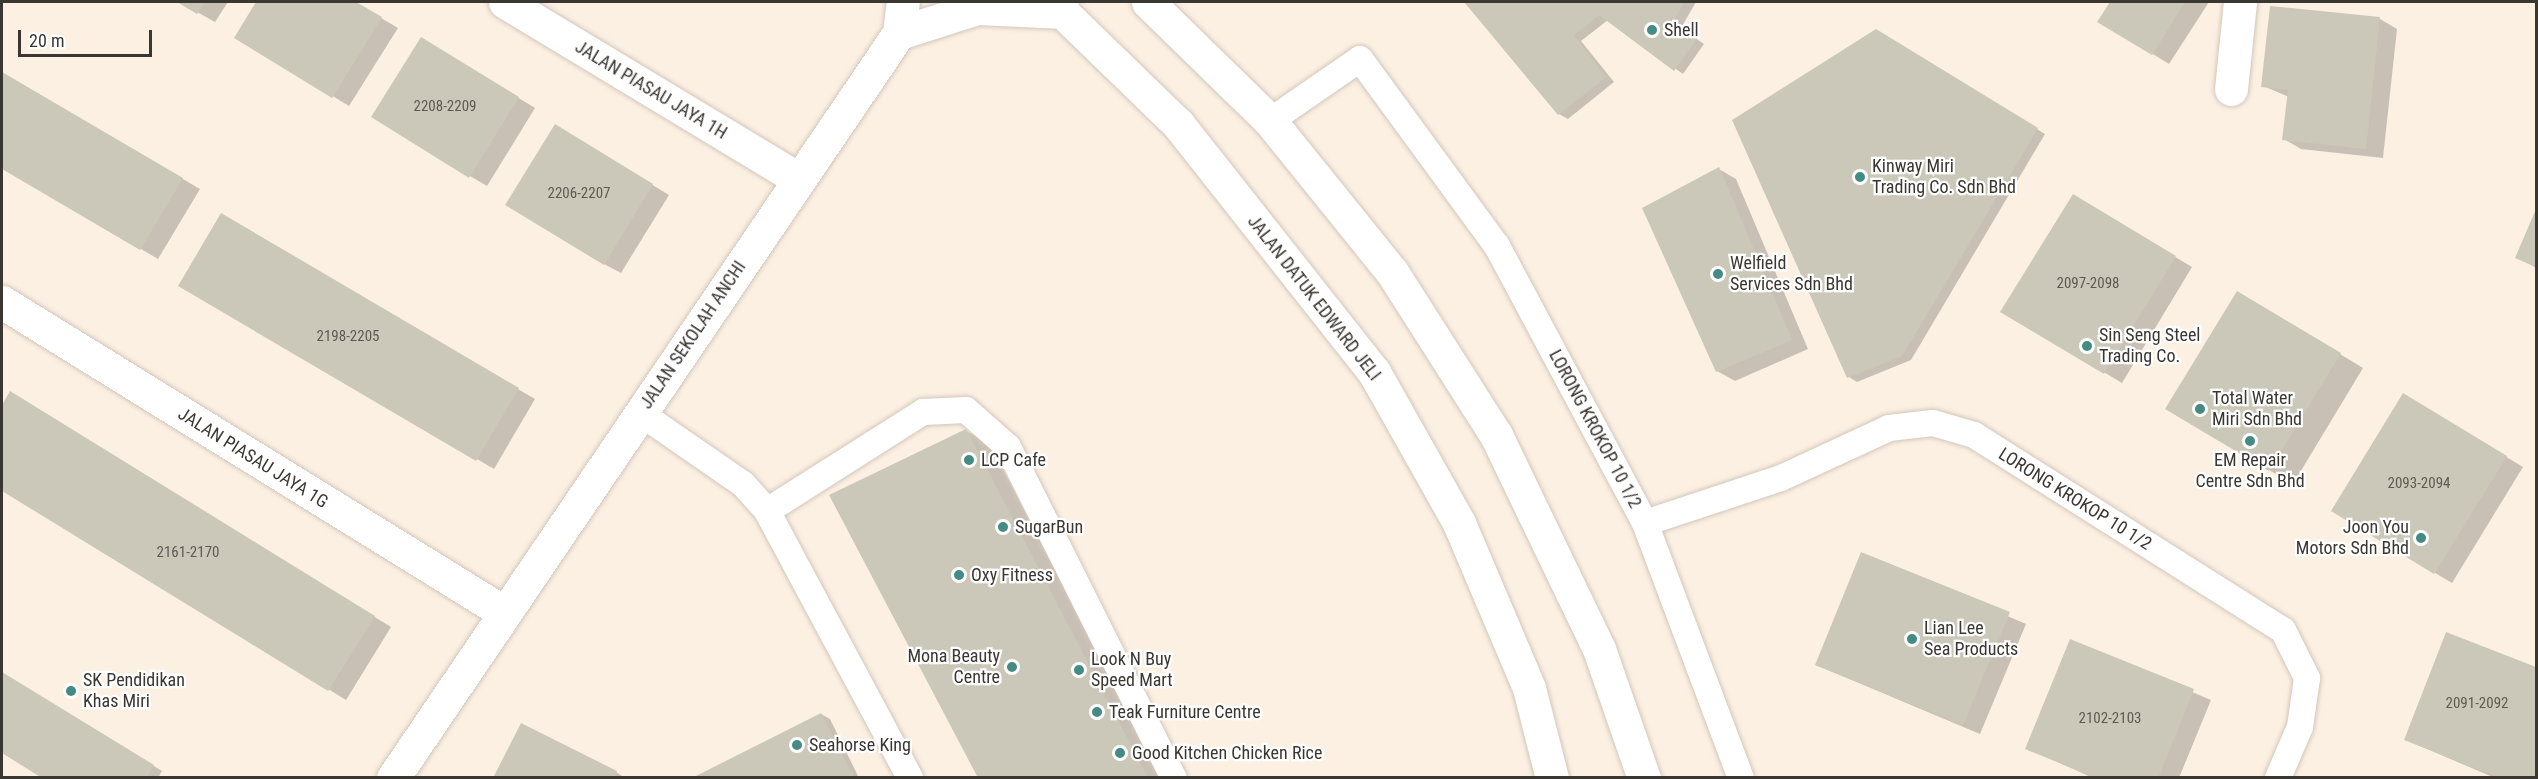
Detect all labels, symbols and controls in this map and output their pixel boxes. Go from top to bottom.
scale bar [21,18,154,56]
place label: Shell [1664,19,1699,41]
marker: Shell [1645,23,1659,37]
text: 20 m [29,30,64,51]
street label: JALAN PIASAU JAYA 1H [571,36,731,144]
house number: 2208-2209 [414,98,476,116]
place label: Kinway Miri Trading Co. Sdn Bhd [1872,156,2016,198]
marker: Kinway Miri Trading Co. Sdn Bhd [1853,170,1867,184]
house number: 2206-2207 [548,185,610,203]
street label: JALAN DATUK EDWARD JELI [1243,211,1385,385]
place label: Welfield Services Sdn Bhd [1730,253,1853,296]
street label: JALAN SEKOLAH ANCHI [635,257,751,413]
marker: Welfield Services Sdn Bhd [1711,267,1725,281]
house number: 2097-2098 [2057,275,2119,293]
place label: Sin Seng Steel Trading Co. [2099,325,2200,368]
house number: 2198-2205 [317,328,379,346]
marker: Sin Seng Steel Trading Co. [2080,339,2094,353]
street label: LORONG KROKOP 10 1/2 [1544,346,1646,512]
place label: Total Water Miri Sdn Bhd [2212,388,2302,430]
marker: Total Water Miri Sdn Bhd [2193,402,2207,416]
street label: JALAN PIASAU JAYA 1G [174,403,332,513]
marker: EM Repair Centre Sdn Bhd [2243,434,2257,448]
street label: LORONG KROKOP 10 1/2 [1995,443,2155,555]
place label: LCP Cafe [981,449,1046,471]
place label: EM Repair Centre Sdn Bhd [2195,450,2305,492]
marker: LCP Cafe [962,453,976,467]
house number: 2093-2094 [2388,475,2450,493]
place label: SugarBun [1015,516,1083,538]
place label: Joon You Motors Sdn Bhd [2296,517,2409,560]
marker: SugarBun [996,520,1010,534]
marker: Joon You Motors Sdn Bhd [2414,531,2428,545]
house number: 2161-2170 [157,544,219,562]
place label: Oxy Fitness [971,564,1053,586]
marker: Oxy Fitness [952,568,966,582]
place label: Lian Lee Sea Products [1924,618,2018,660]
marker: Lian Lee Sea Products [1905,632,1919,646]
place label: Mona Beauty Centre [907,646,1000,688]
place label: Look N Buy Speed Mart [1091,649,1173,692]
marker: Mona Beauty Centre [1005,660,1019,674]
marker: Look N Buy Speed Mart [1072,663,1086,677]
place label: SK Pendidikan Khas Miri [83,670,185,712]
marker: SK Pendidikan Khas Miri [64,684,78,698]
house number: 2091-2092 [2446,695,2508,713]
place label: Teak Furniture Centre [1109,701,1261,723]
marker: Teak Furniture Centre [1090,705,1104,719]
house number: 2102-2103 [2079,710,2141,728]
place label: Seahorse King [809,734,911,756]
marker: Seahorse King [790,738,804,752]
place label: Good Kitchen Chicken Rice [1132,742,1322,764]
marker: Good Kitchen Chicken Rice [1113,746,1127,760]

